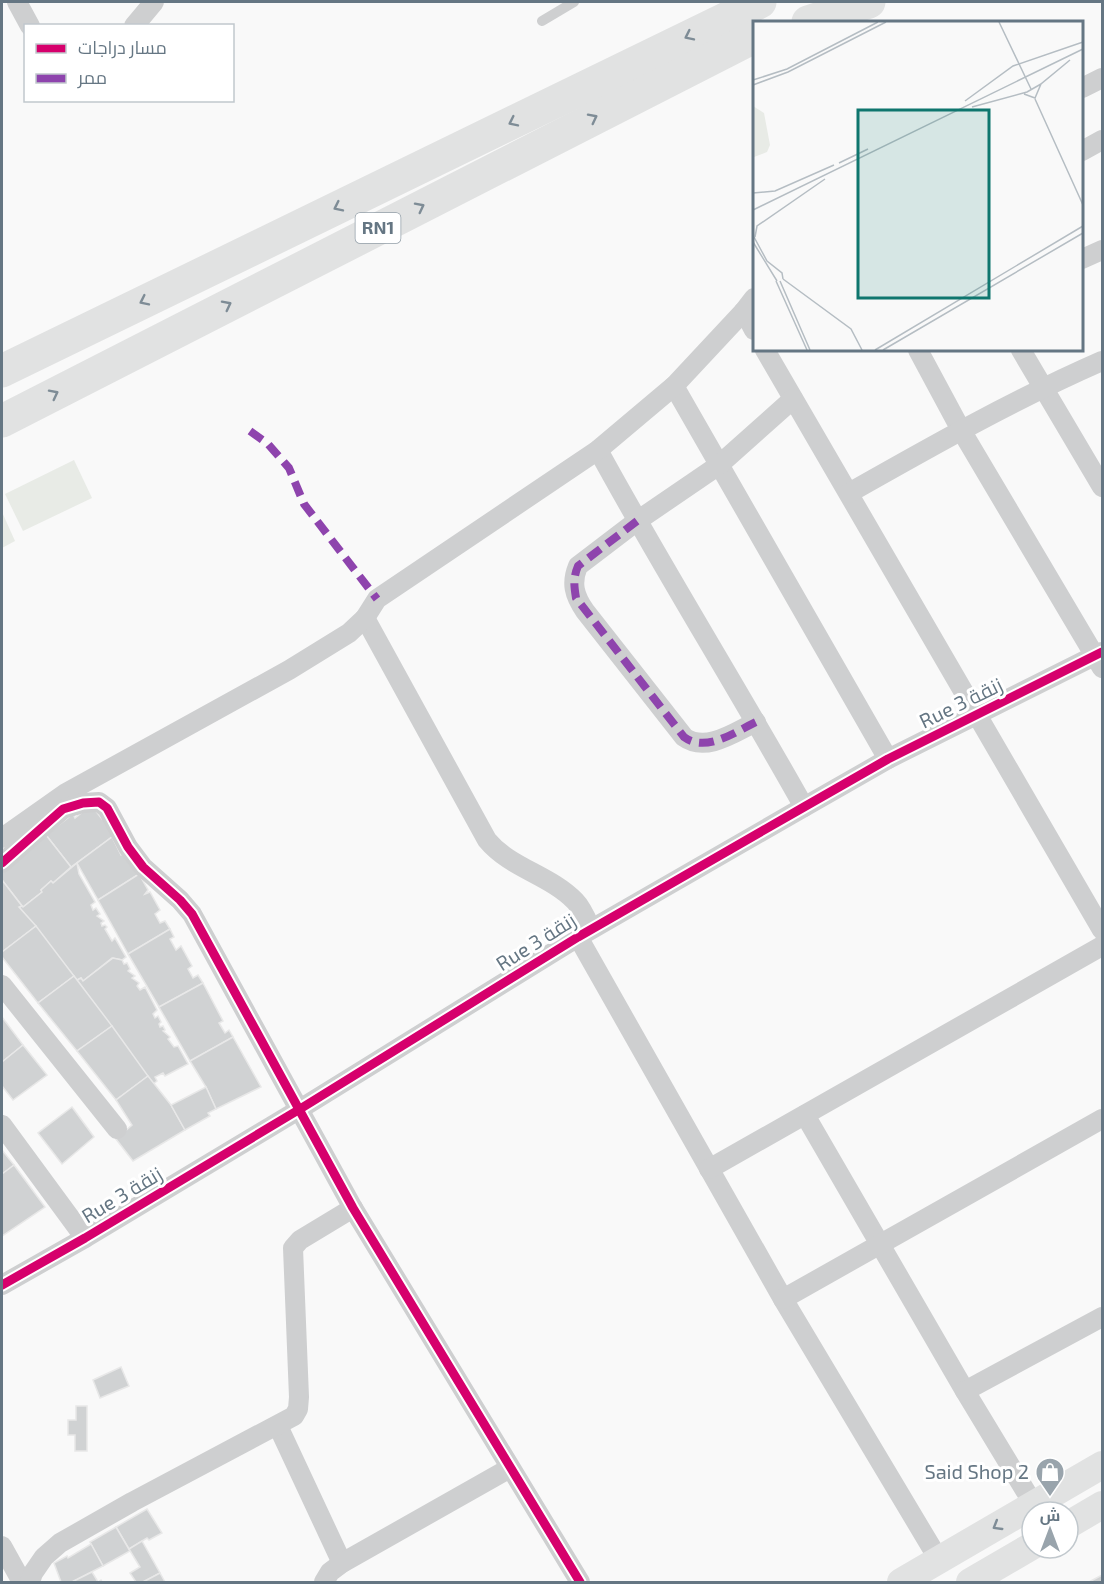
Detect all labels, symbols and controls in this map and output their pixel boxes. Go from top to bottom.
inset map [753,21,1083,351]
legend [24,24,234,102]
one-way arrow [684,29,695,41]
text: مسار دراجات [78,36,167,59]
text: ممر [77,66,107,89]
one-way arrow [509,114,520,126]
one-way arrow [587,114,598,126]
one-way arrow [334,200,344,211]
one-way arrow [413,203,424,214]
road number: RN1 [356,213,400,243]
one-way arrow [139,294,150,306]
one-way arrow [221,301,232,313]
one-way arrow [47,390,58,401]
street label: Rue 3 زنقة [915,672,1006,733]
street label: Rue 3 زنقة [491,907,580,976]
street label: Rue 3 زنقة [77,1161,167,1228]
shop icon: Said Shop 2 [1034,1456,1066,1498]
place label: Said Shop 2 [924,1459,1029,1483]
north arrow [1020,1500,1080,1560]
text: ش [1040,1505,1060,1525]
one-way arrow [993,1519,1003,1530]

